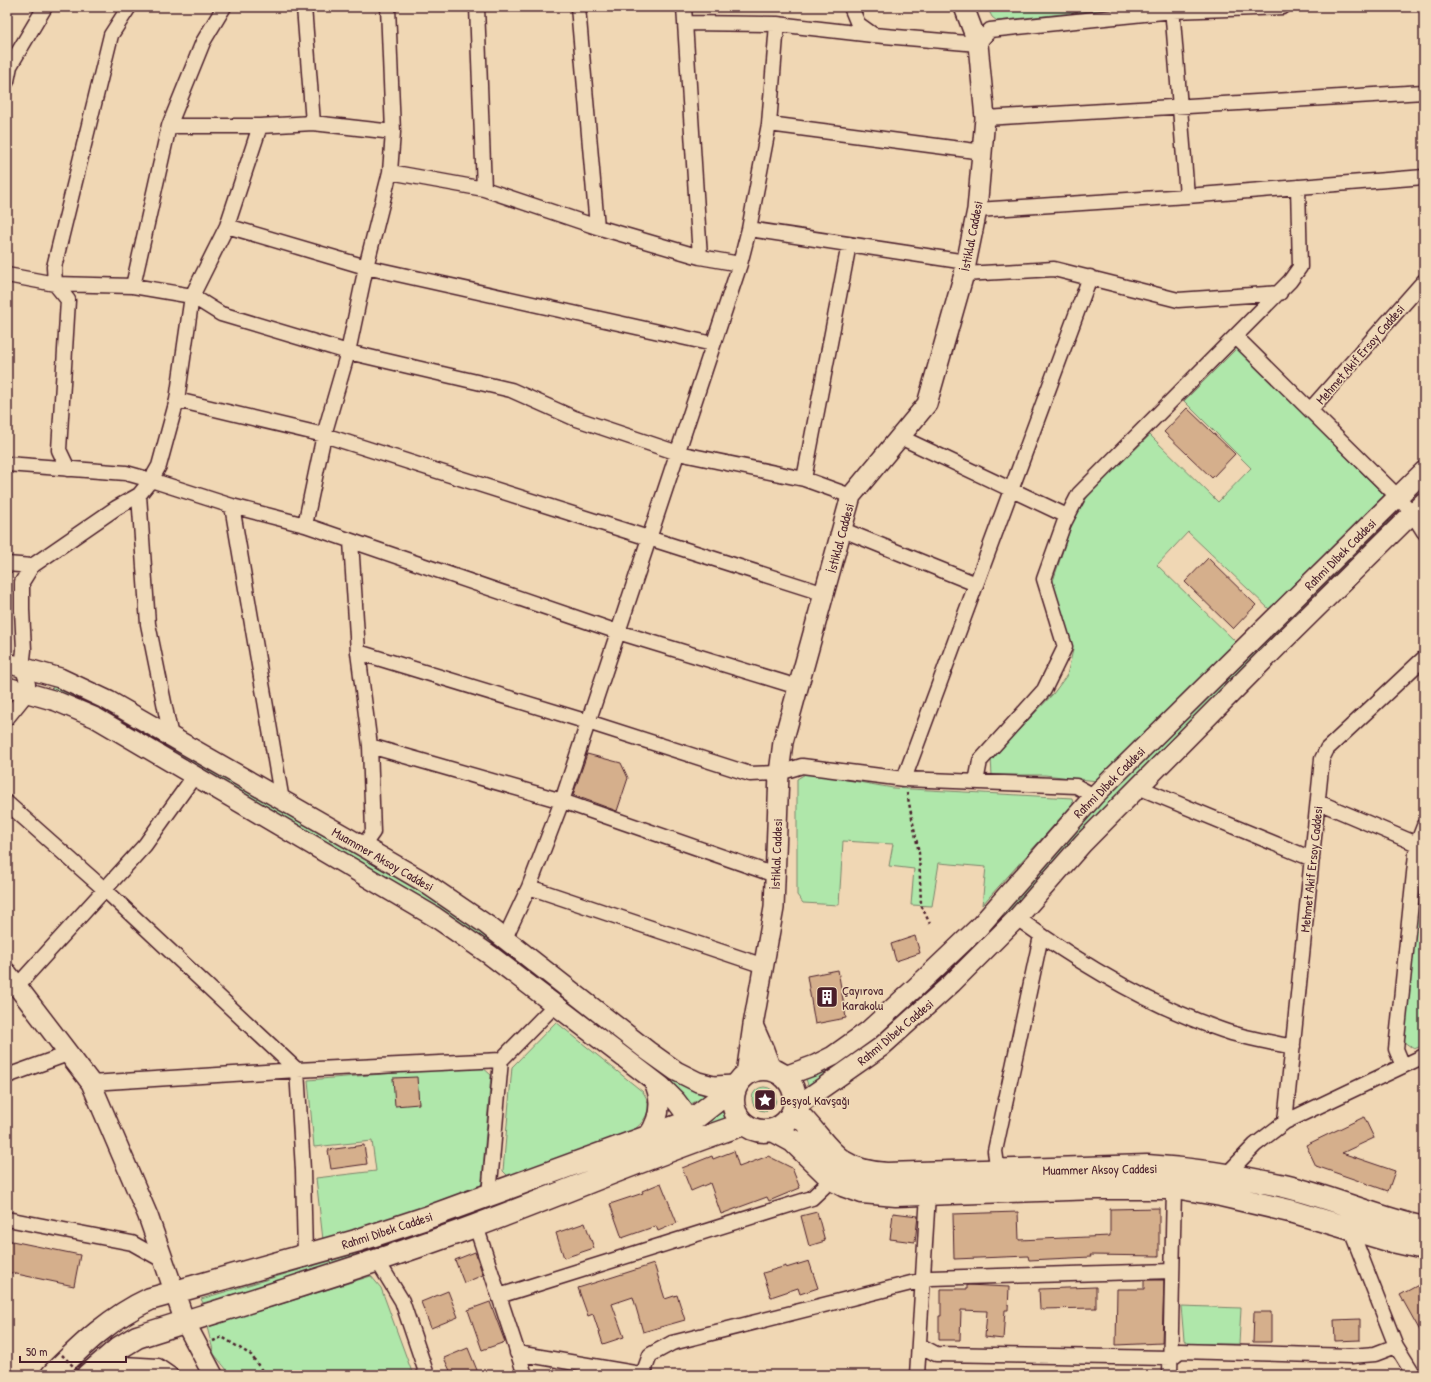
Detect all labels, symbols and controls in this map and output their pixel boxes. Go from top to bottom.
street label: İstiklal Caddesi [955,199,987,273]
street label: Mehmet Akif Ersoy Caddesi [1312,300,1408,408]
street label: İstiklal Caddesi [822,501,858,575]
street label: Rahmi Dibek Caddesi [1300,514,1380,594]
street label: Rahmi Dibek Caddesi [1069,742,1149,822]
street label: Mehmet Akif Ersoy Caddesi [1295,805,1327,933]
street label: İstiklal Caddesi [766,818,786,890]
street label: Muammer Aksoy Caddesi [329,823,437,895]
place label: Çayırova Karakolu [842,981,883,1014]
building icon: Çayırova Karakolu [814,984,840,1010]
street label: Rahmi Dibek Caddesi [853,995,937,1069]
place icon: Beşyol Kavşağı [752,1087,778,1113]
place label: Beşyol Kavşağı [780,1091,850,1109]
street label: Muammer Aksoy Caddesi [1042,1159,1158,1179]
street label: Rahmi Dibek Caddesi [339,1207,435,1253]
scale bar [20,1338,126,1364]
text: 50 m [26,1343,47,1360]

